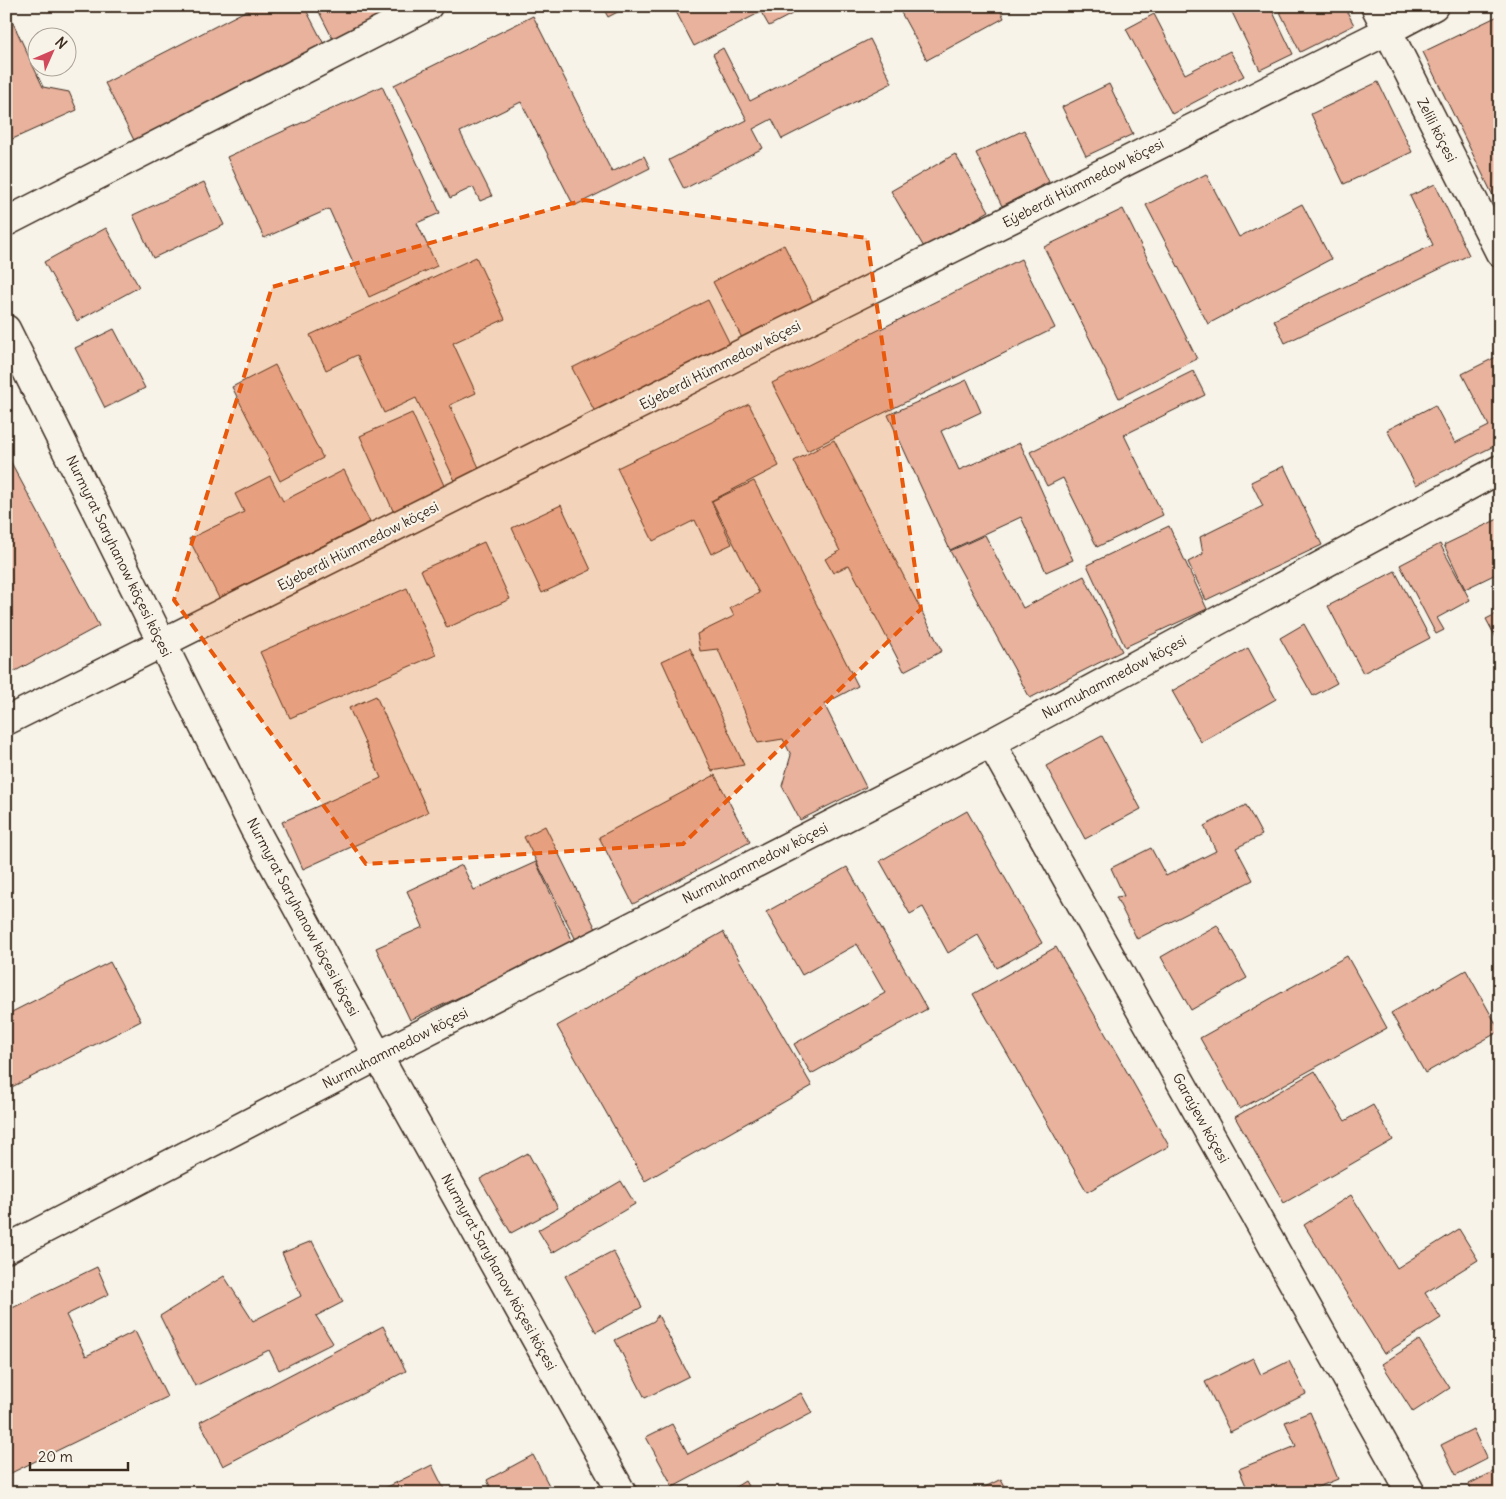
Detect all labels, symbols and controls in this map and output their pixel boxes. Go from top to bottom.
north arrow [28,28,78,78]
text: N [51,33,71,53]
street label: Zelili köçesi [1413,95,1461,165]
street label: Eýeberdi Hümmedow köçesi [999,134,1167,232]
street label: Eýeberdi Hümmedow köçesi [636,316,804,414]
street label: Nurmyrat Saryhanow köçesi köçesi [62,452,176,660]
street label: Eýeberdi Hümmedow köçesi [274,497,442,595]
street label: Nurmuhammedow köçesi [1039,631,1189,723]
street label: Nurmyrat Saryhanow köçesi köçesi [243,815,363,1019]
street label: Nurmuhammedow köçesi [679,818,831,908]
street label: Nurmuhammedow köçesi [319,1003,471,1093]
street label: Garaýew köçesi [1169,1070,1233,1166]
street label: Nurmyrat Saryhanow köçesi köçesi [437,1171,561,1373]
scale bar [30,1439,128,1471]
text: 20 m [38,1447,73,1466]

